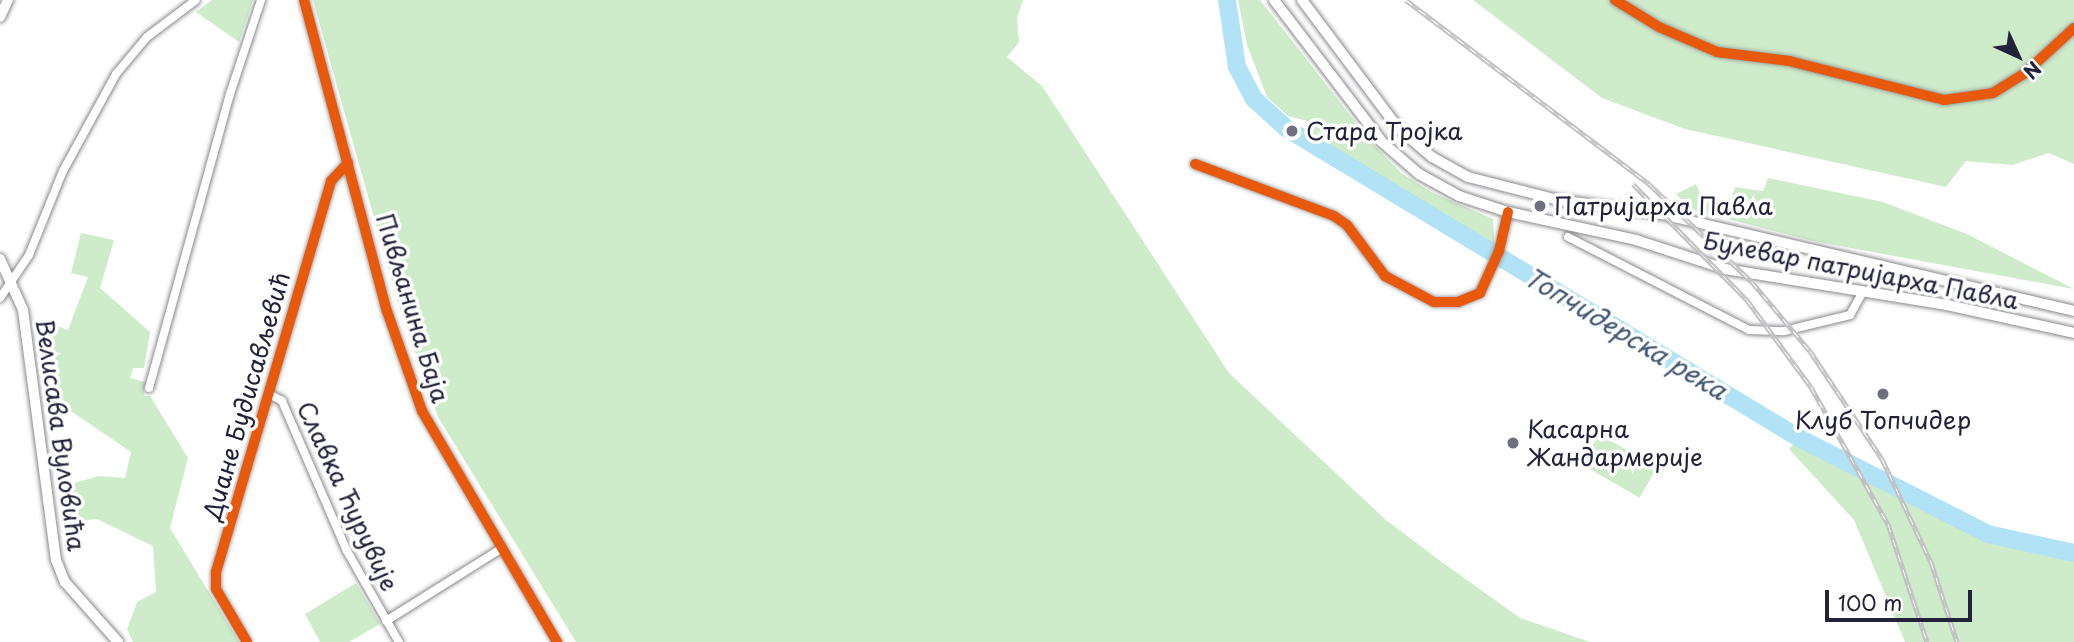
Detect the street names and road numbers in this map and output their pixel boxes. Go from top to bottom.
street label: Пивљанина Баја [370,209,456,407]
street label: Булевар патријарха Павла [1701,225,2021,315]
street label: Диане Будисављевић [197,269,295,523]
street label: Велисава Вуловића [30,317,92,553]
street label: Славка Ћурувије [292,397,404,595]

